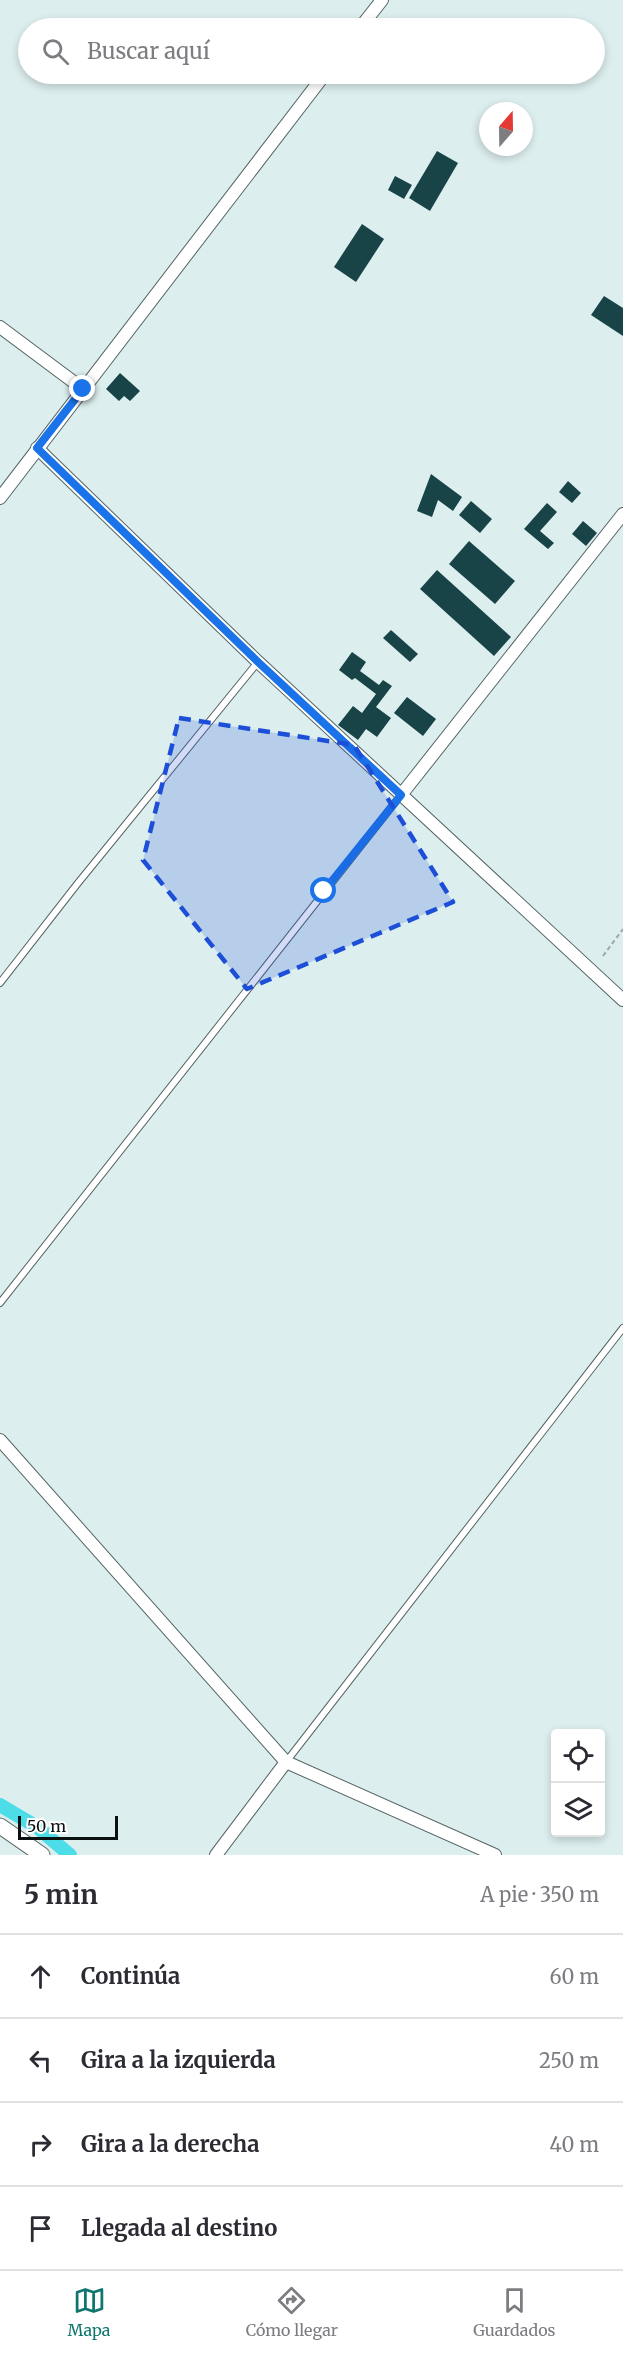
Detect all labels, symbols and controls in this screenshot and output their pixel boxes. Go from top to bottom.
search box [18,18,605,84]
icon: search [39,35,72,68]
text: Buscar aquí [87,37,210,65]
north arrow [479,102,533,156]
route end [69,375,95,401]
route start [310,877,336,903]
map controls [551,1729,605,1837]
button: locate [551,1729,605,1783]
button: layers [551,1783,605,1837]
scale bar [18,1813,118,1840]
text: 50 m [27,1816,66,1836]
text: 5 min [24,1878,98,1911]
text: A pie · 350 m [480,1882,599,1907]
icon: ahead [24,1960,57,1993]
text: Continúa [81,1962,180,1990]
text: 60 m [549,1964,599,1989]
icon: left [24,2044,57,2077]
text: Gira a la izquierda [81,2046,276,2074]
text: 250 m [539,2048,599,2073]
icon: right [24,2128,57,2161]
text: Gira a la derecha [81,2130,259,2158]
text: 40 m [549,2132,599,2157]
icon: arrive [24,2212,57,2245]
text: Llegada al destino [81,2214,277,2242]
tab: Mapa [68,2284,110,2340]
tab: Cómo llegar [246,2284,338,2340]
tab: Guardados [473,2284,555,2340]

